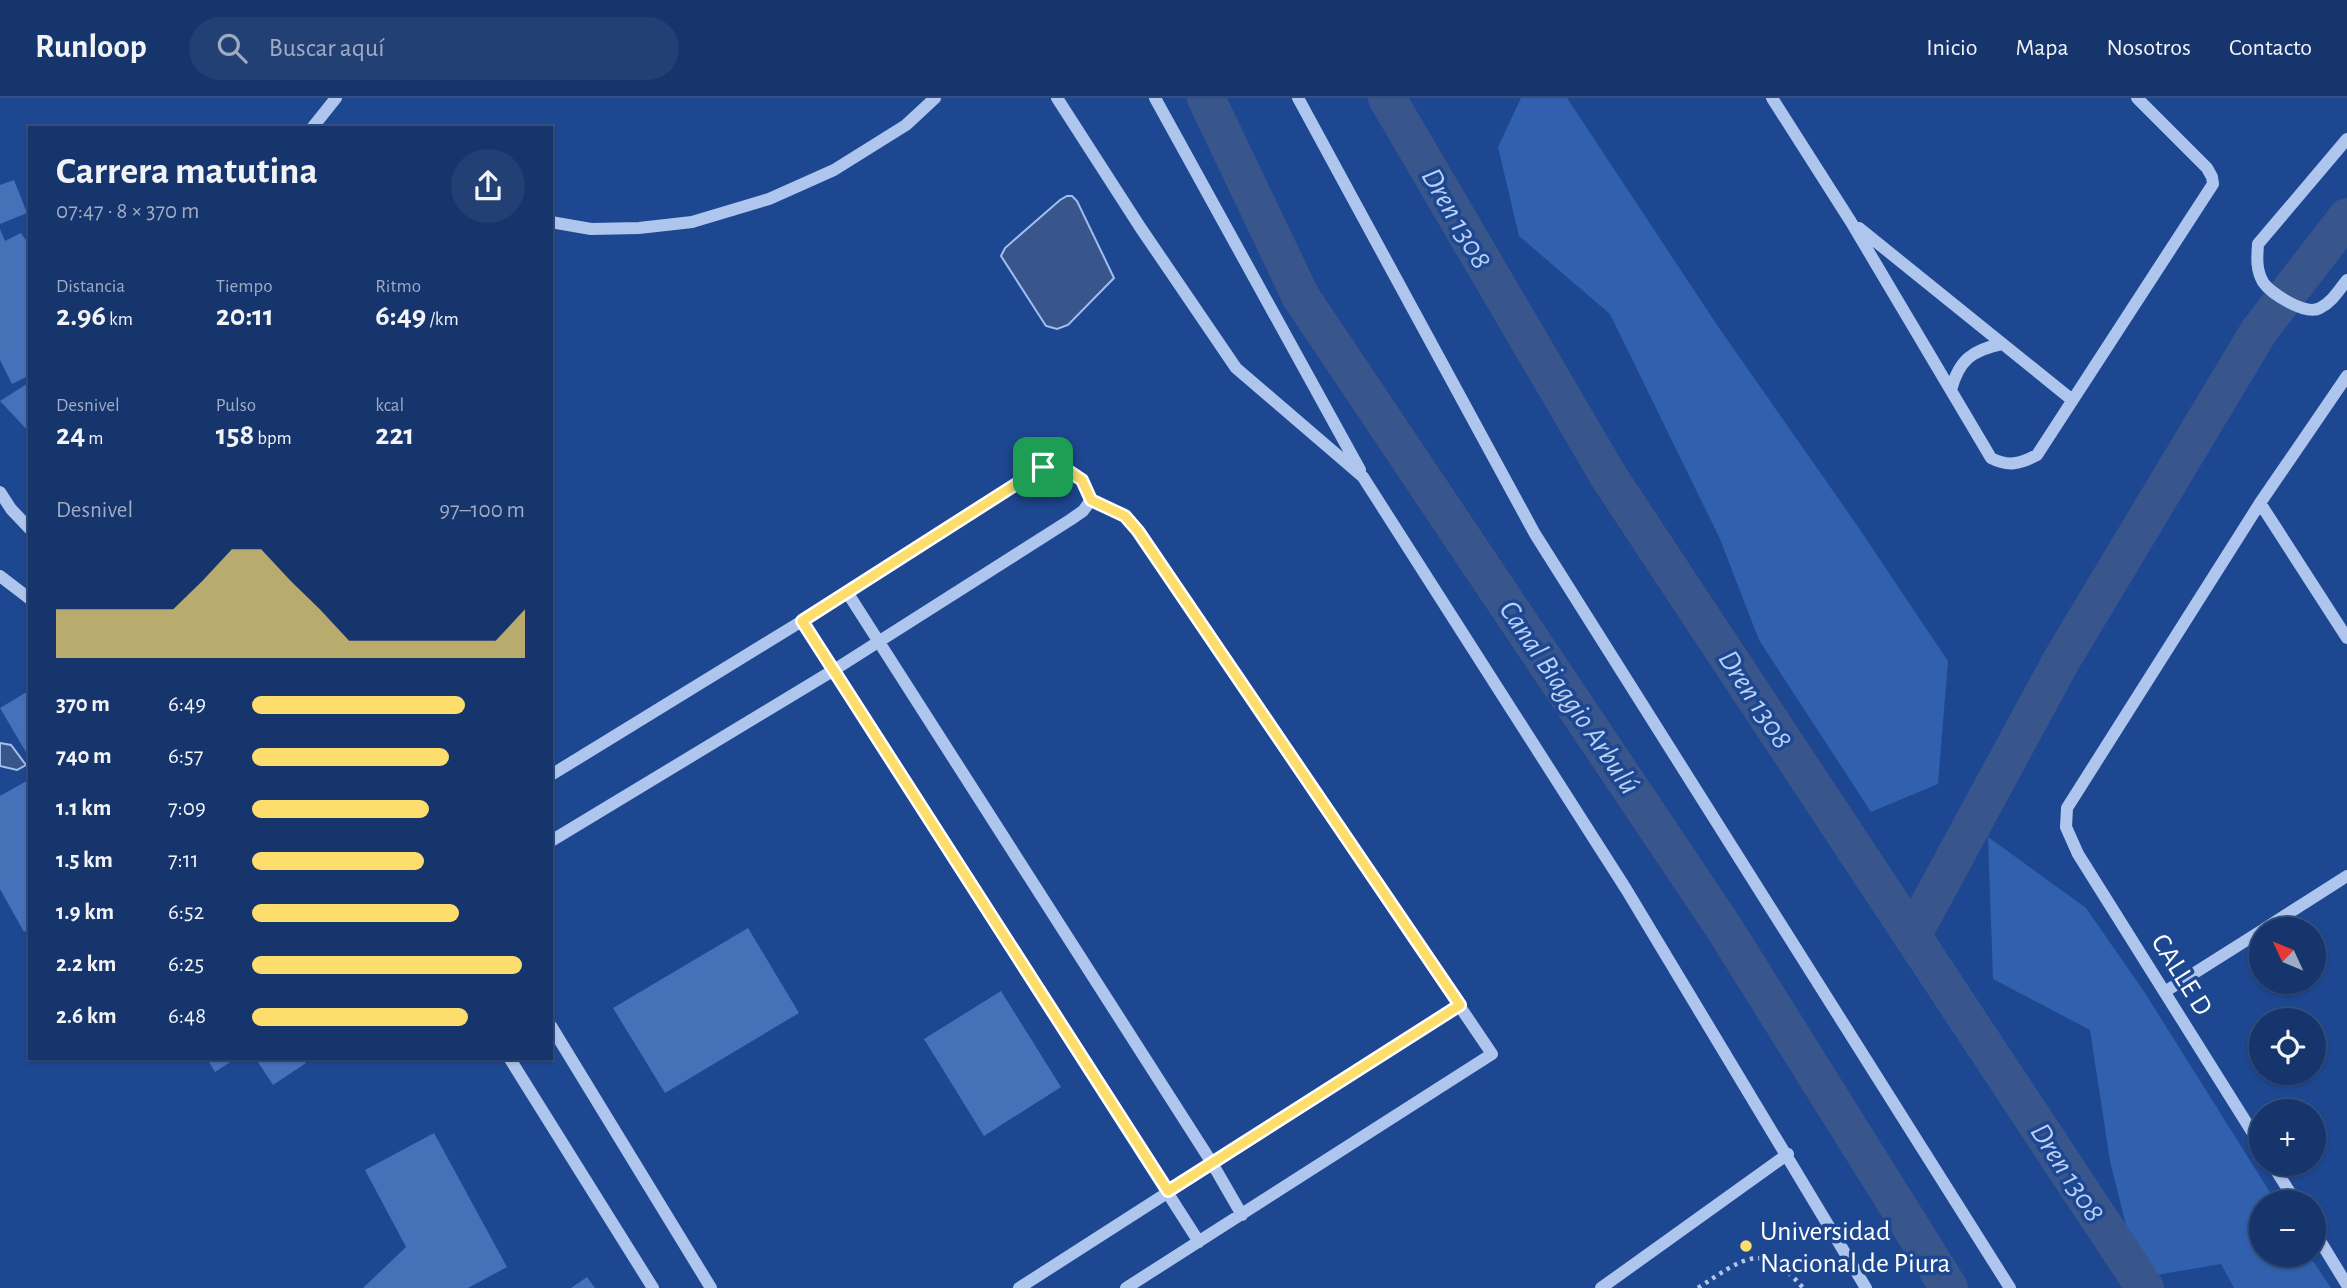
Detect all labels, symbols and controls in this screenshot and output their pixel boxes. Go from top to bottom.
search box [189,17,679,80]
icon: search [213,29,251,67]
text: Runloop [35,31,147,64]
text: Buscar aquí [269,35,385,61]
text: Inicio [1926,36,1977,60]
text: Mapa [2015,36,2069,60]
text: Nosotros [2107,36,2191,60]
text: Contacto [2229,36,2312,60]
button: share [451,149,525,223]
text: Carrera matutina [56,153,318,191]
water label: Dren 1308 [1415,163,1497,274]
text: 07:47 · 8 × 370 m [56,200,199,223]
text: Distancia [56,277,125,296]
text: Tiempo [216,277,273,296]
text: Ritmo [375,277,421,296]
text: 2.96 [56,301,106,331]
text: 20:11 [216,301,274,331]
text: 6:49 [375,301,426,331]
text: km [106,310,133,329]
text: /km [426,310,459,329]
text: Desnivel [56,396,120,415]
text: Pulso [216,396,256,415]
text: kcal [375,396,404,415]
text: 24 [56,420,85,450]
text: 158 [216,420,254,450]
text: 221 [375,420,414,450]
text: m [85,429,104,448]
text: bpm [254,429,292,448]
pin [1013,437,1073,497]
icon: arrive [1024,448,1062,486]
text: Desnivel [56,499,133,522]
text: 97–100 m [439,499,525,522]
water label: Canal Biaggio Arbulú [1493,595,1645,800]
water label: Dren 1308 [1712,645,1798,754]
text: 370 m [56,693,110,716]
text: 6:49 [168,693,206,716]
text: 740 m [56,745,112,768]
text: 6:57 [168,745,203,768]
text: 1.1 km [56,797,111,820]
text: 7:09 [168,797,206,820]
text: 1.5 km [56,849,113,872]
text: 7:11 [168,849,199,872]
text: 1.9 km [56,901,114,924]
text: 6:52 [168,901,204,924]
north arrow [2249,917,2326,994]
map controls [2249,917,2326,1267]
street label: CALLE D [2146,929,2217,1021]
text: 2.2 km [56,953,116,976]
text: 6:25 [168,953,204,976]
text: 2.6 km [56,1005,117,1028]
text: 6:48 [168,1005,206,1028]
button: locate [2249,1008,2326,1085]
button: + [2249,1099,2326,1176]
water label: Dren 1308 [2024,1118,2110,1227]
button: − [2249,1190,2326,1267]
place label: Universidad Nacional de Piura [1760,1218,1951,1278]
marker: Universidad Nacional de Piura [1738,1238,1754,1254]

